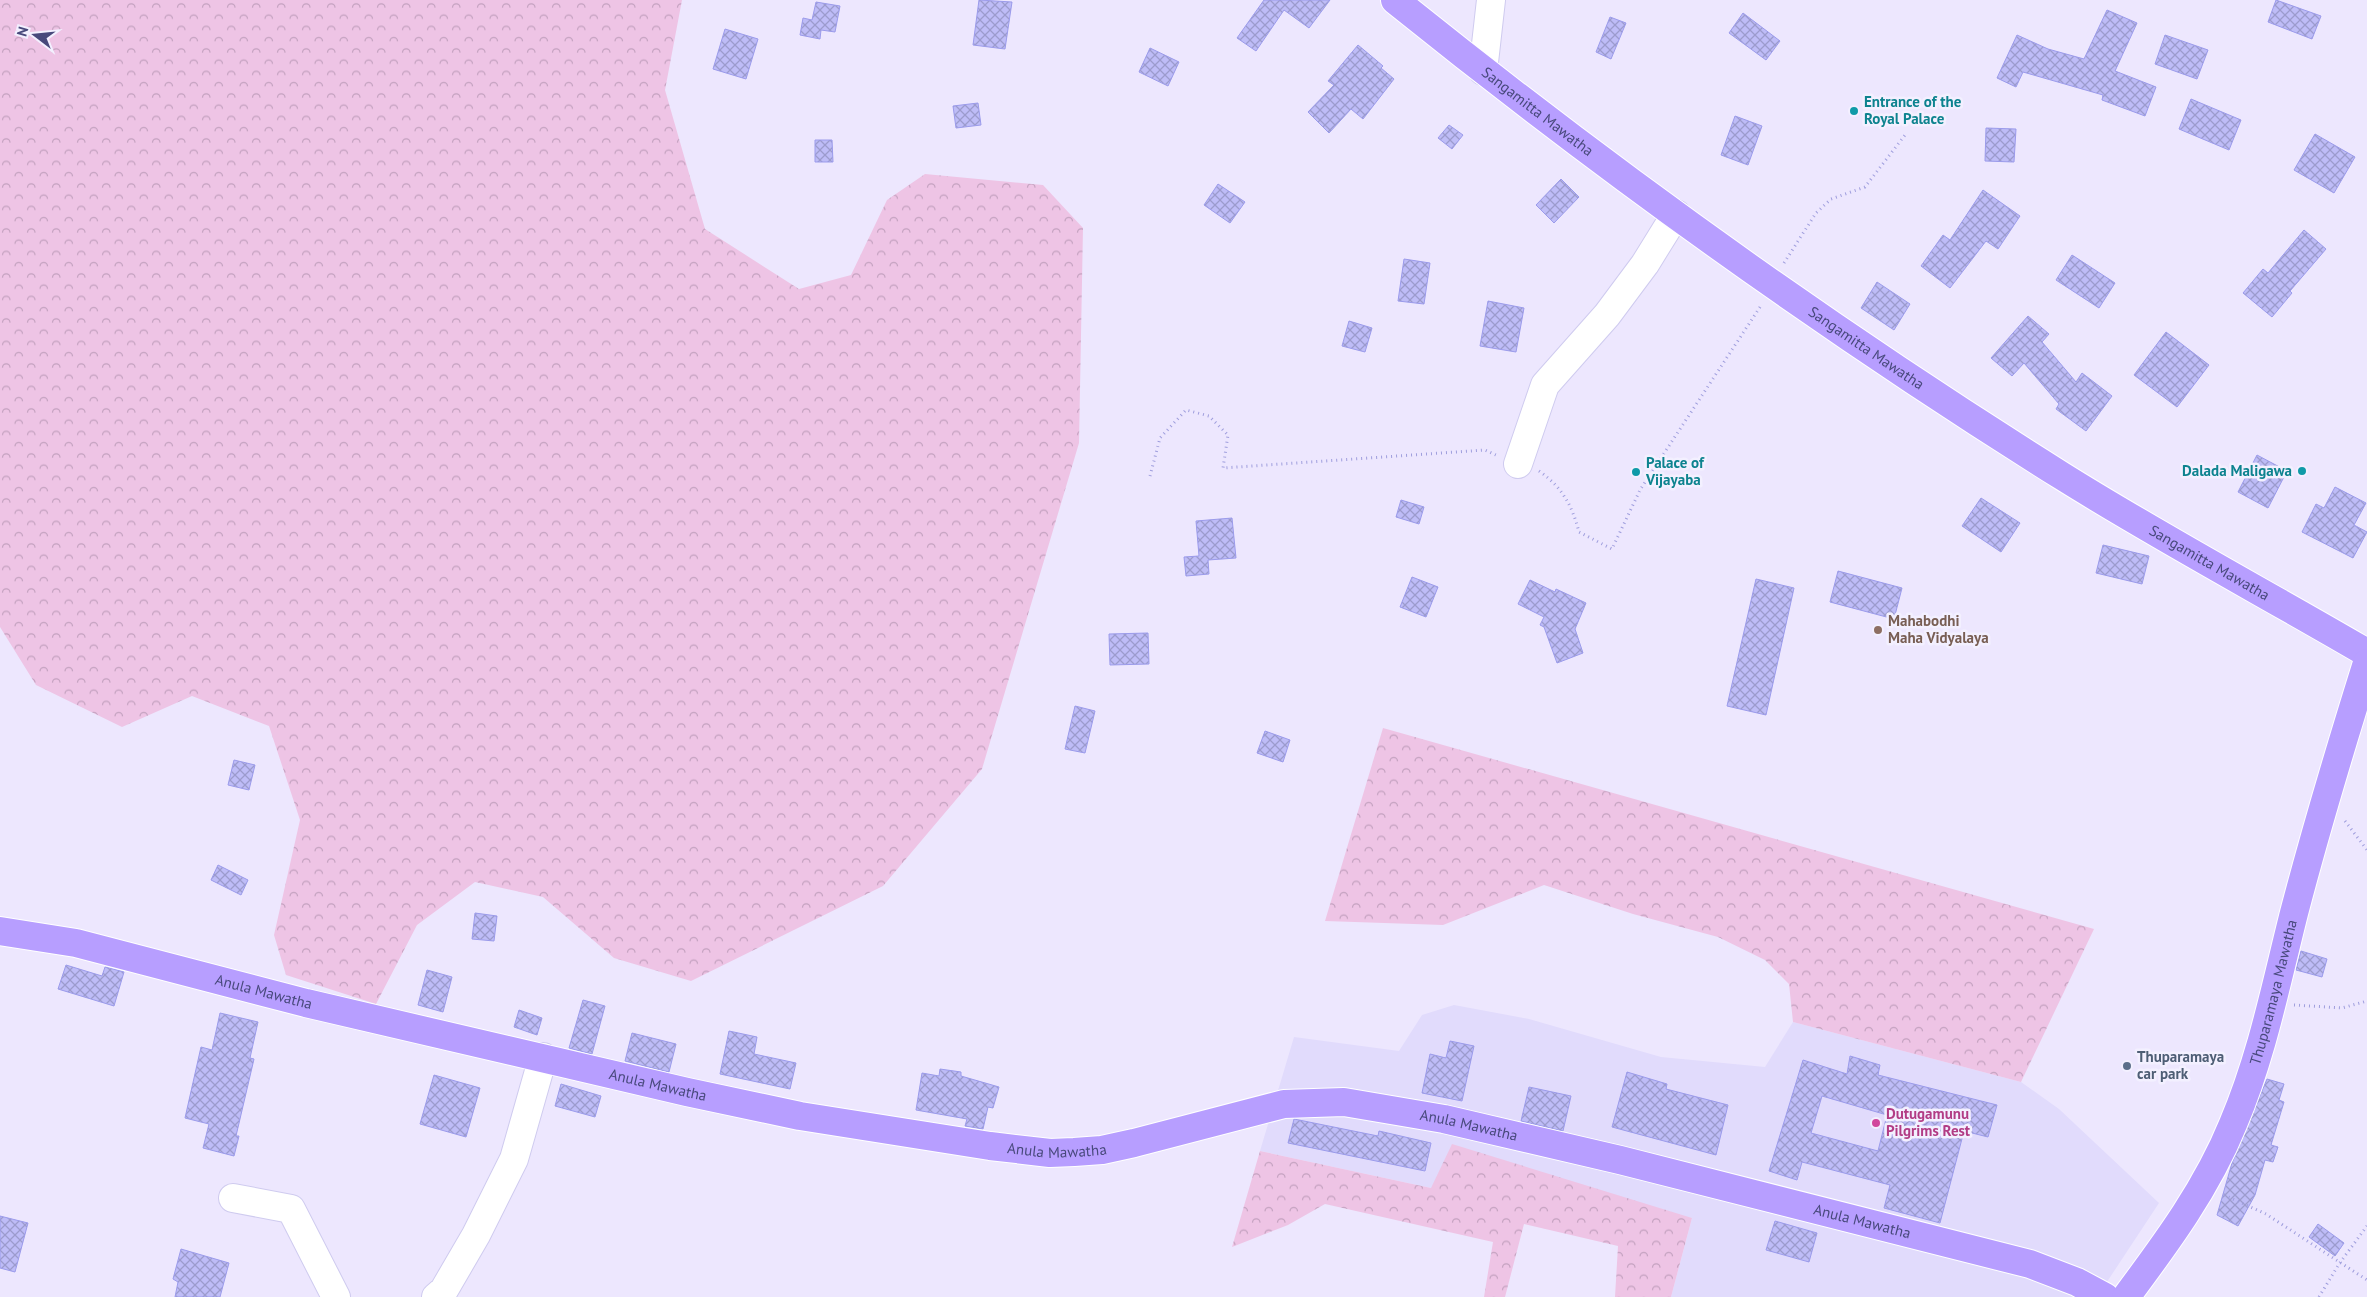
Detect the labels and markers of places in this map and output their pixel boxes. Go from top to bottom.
place label: Entrance of the Royal Palace [1864,92,1962,128]
marker: Entrance of the Royal Palace [1848,105,1860,117]
place label: Palace of Vijayaba [1645,453,1705,489]
place label: Dalada Maligawa [2182,461,2292,480]
marker: Dalada Maligawa [2296,465,2308,477]
marker: Palace of Vijayaba [1630,466,1642,478]
place label: Mahabodhi Maha Vidyalaya [1888,611,1989,647]
marker: Mahabodhi Maha Vidyalaya [1872,624,1884,636]
place label: Thuparamaya car park [2137,1047,2224,1083]
marker: Thuparamaya car park [2121,1060,2133,1072]
place label: Dutugamunu Pilgrims Rest [1886,1104,1971,1140]
marker: Dutugamunu Pilgrims Rest [1870,1117,1882,1129]

